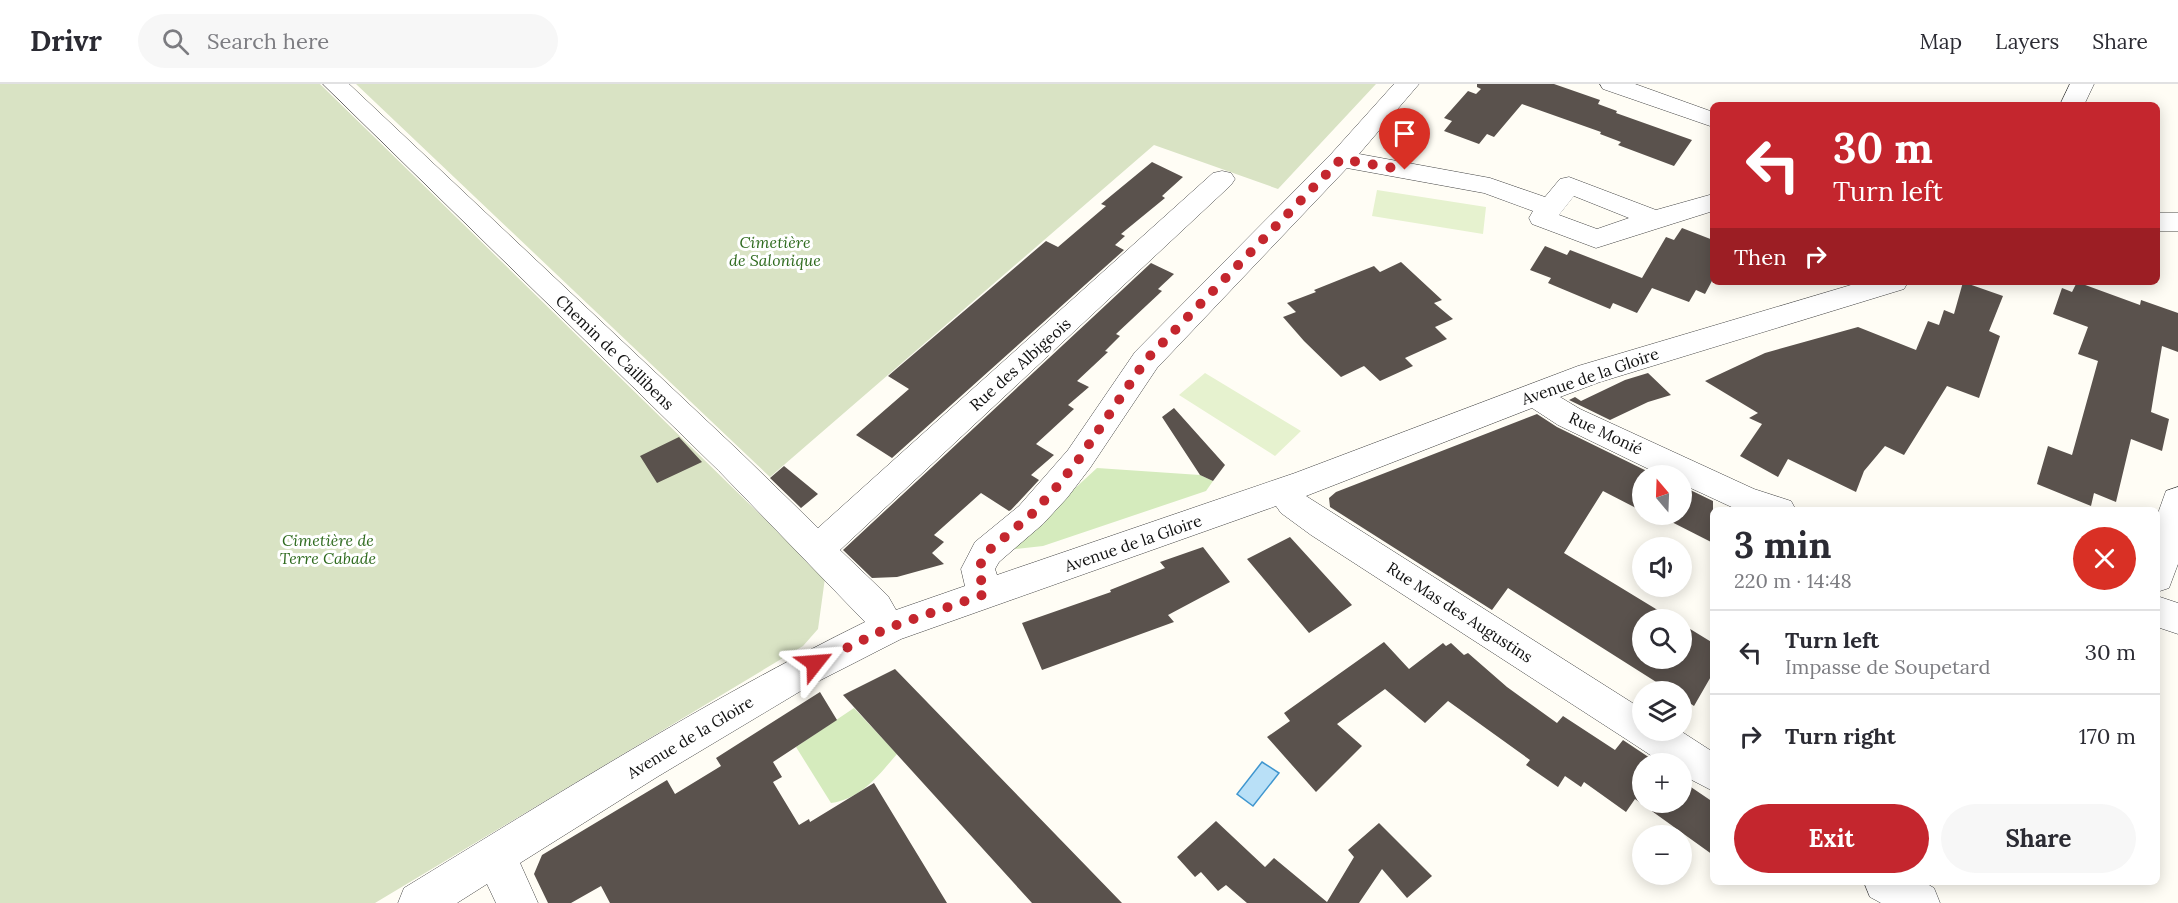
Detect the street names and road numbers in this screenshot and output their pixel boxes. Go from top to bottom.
street label: Chemin de Caillibens [552,290,678,414]
street label: Rue des Albigeois [965,313,1075,415]
street label: Avenue de la Gloire [1518,343,1661,409]
street label: Rue Monié [1566,407,1646,459]
street label: Avenue de la Gloire [1061,510,1204,576]
street label: Rue Mas des Augustins [1383,557,1537,667]
street label: Avenue de la Gloire [622,691,757,783]

